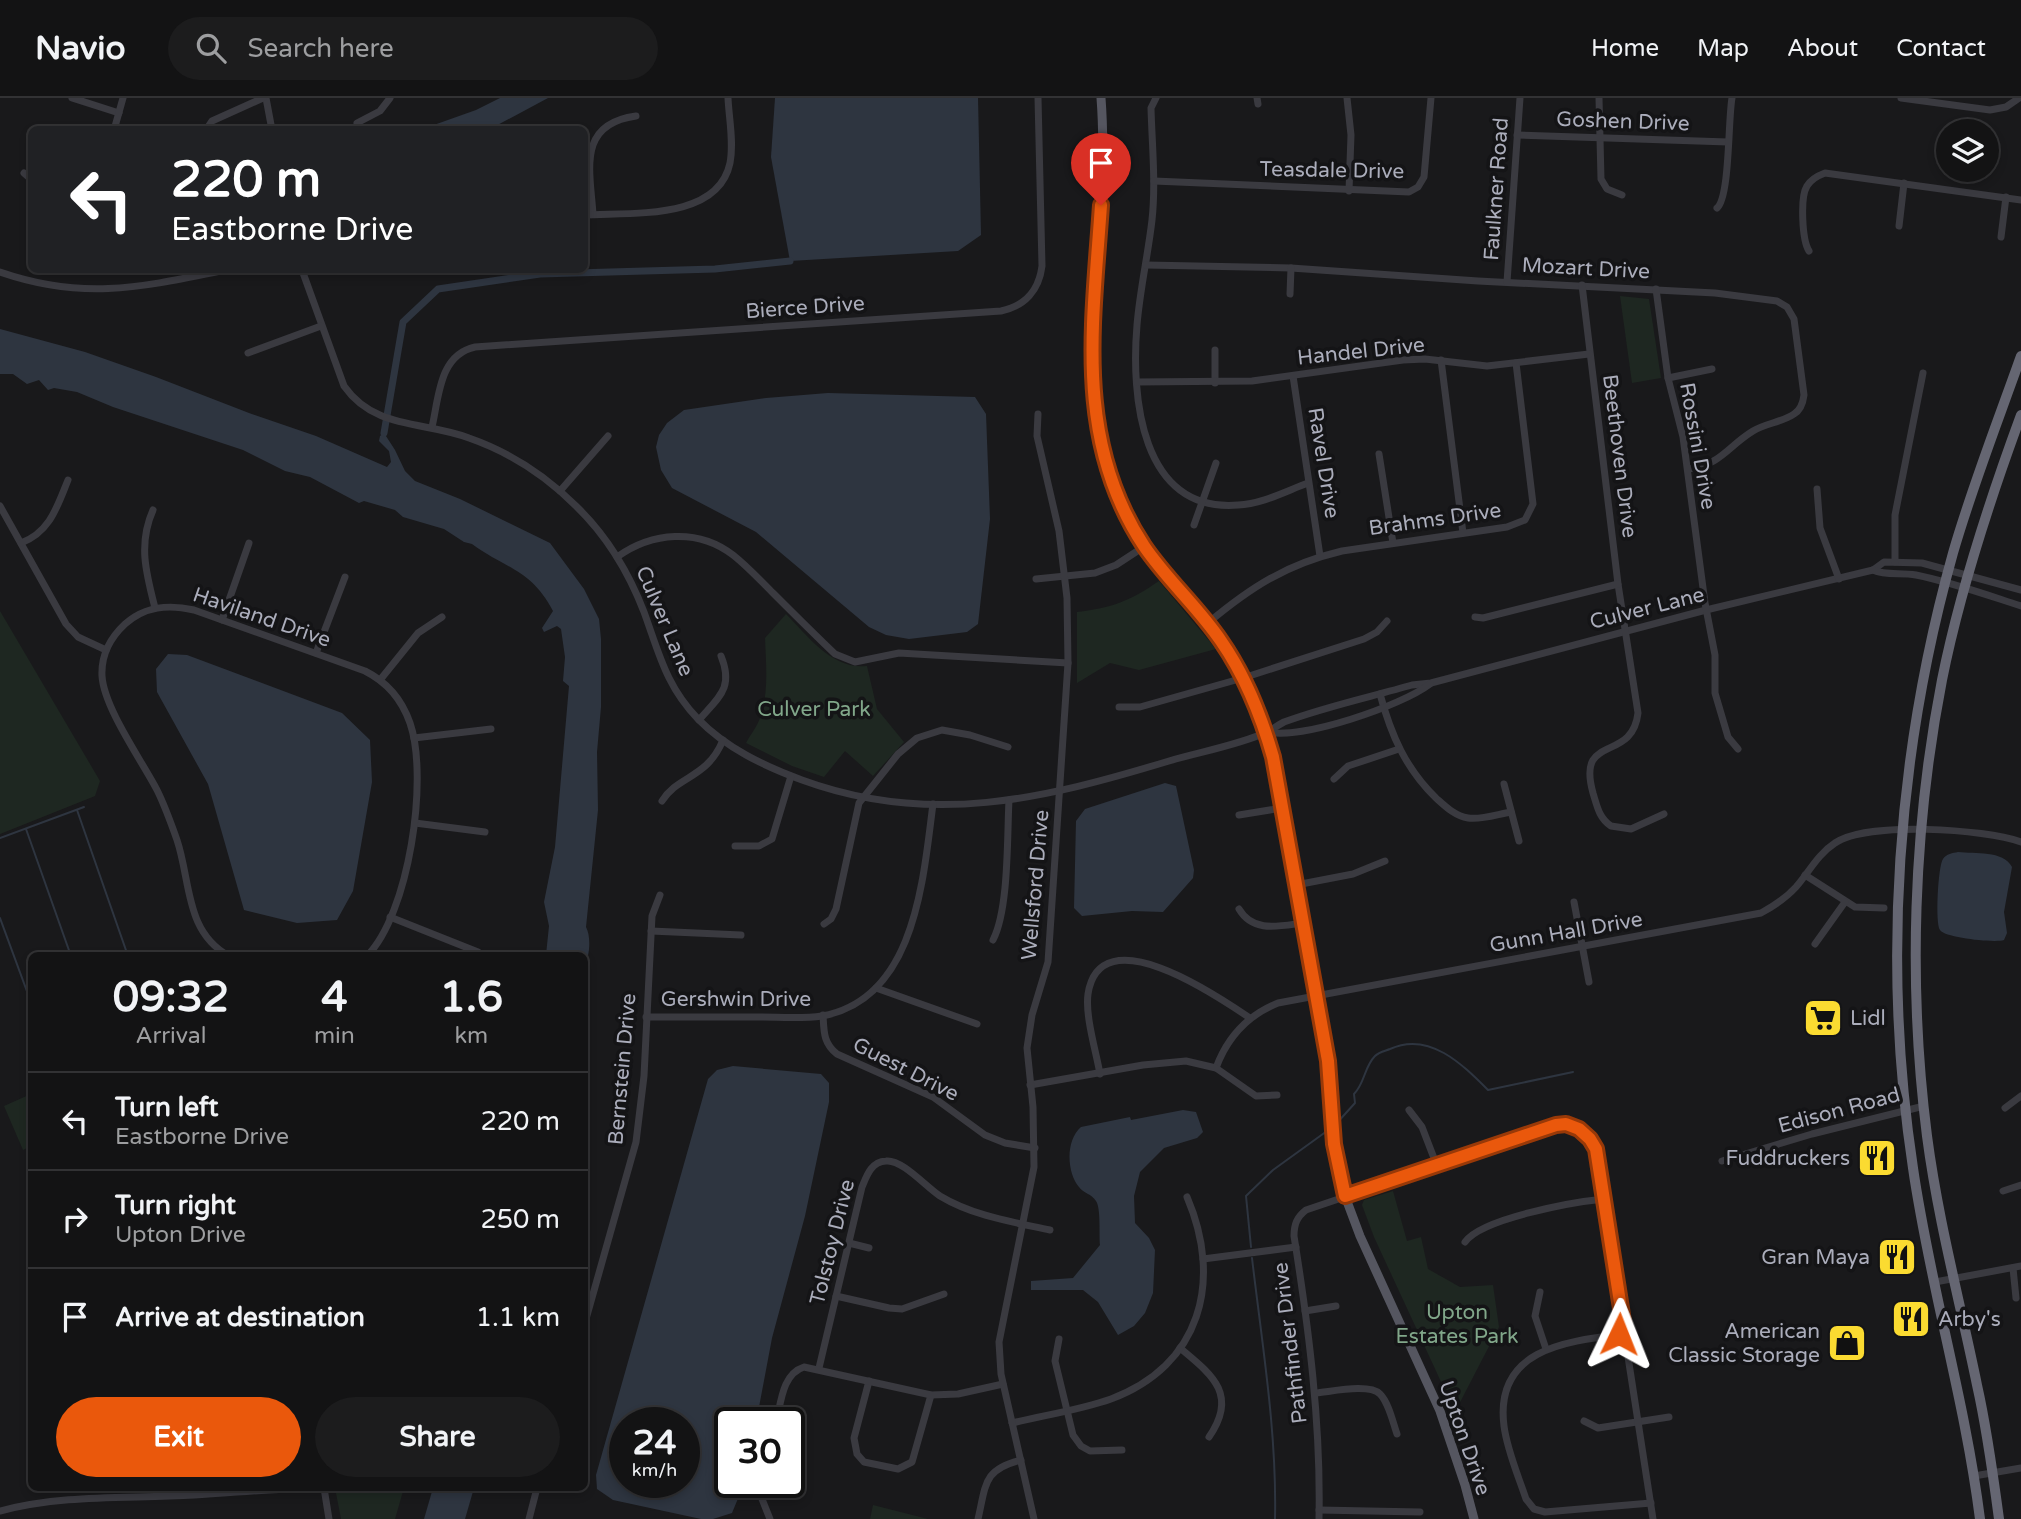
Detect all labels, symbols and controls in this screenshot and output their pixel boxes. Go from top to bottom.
search box [168,17,658,80]
text: Navio [35,29,126,68]
icon: search [192,29,230,67]
text: Search here [248,33,394,64]
text: Home [1591,34,1659,63]
text: Map [1697,34,1749,63]
text: About [1787,34,1858,63]
text: Contact [1896,34,1986,63]
street label: Goshen Drive [1556,107,1690,136]
street label: Faulkner Road [1479,117,1514,261]
map controls [1936,119,1999,182]
button: layers [1936,119,1999,182]
pin [1071,133,1131,205]
icon: arrive [1082,144,1120,182]
text: 220 m [171,151,321,210]
icon: left [56,154,147,245]
street label: Teasdale Drive [1259,157,1405,184]
text: Eastborne Drive [171,211,413,249]
street label: Mozart Drive [1521,253,1651,284]
street label: Bierce Drive [745,291,866,324]
street label: Handel Drive [1296,332,1426,371]
street label: Beethoven Drive [1597,373,1642,539]
street label: Rossini Drive [1674,381,1721,512]
street label: Ravel Drive [1302,406,1345,520]
street label: Brahms Drive [1367,498,1503,541]
street label: Culver Lane [630,562,699,680]
street label: Haviland Drive [190,582,334,653]
street label: Culver Lane [1587,582,1707,635]
park label: Culver Park [757,697,871,722]
street label: Wellsford Drive [1016,809,1055,961]
street label: Gunn Hall Drive [1488,907,1645,958]
text: 09:32 [113,972,229,1023]
text: 4 [321,972,348,1023]
text: 1.6 [440,972,503,1023]
street label: Gershwin Drive [661,987,811,1012]
street label: Bernstein Drive [603,992,642,1146]
supermarket icon: Lidl [1802,997,1844,1039]
place label: Lidl [1850,1006,1886,1031]
text: Arrival [135,1022,207,1050]
text: min [314,1022,355,1050]
text: km [455,1022,488,1050]
street label: Guest Drive [849,1032,963,1107]
street label: Edison Road [1775,1082,1903,1139]
text: Turn left [115,1092,218,1123]
icon: left [56,1102,94,1140]
text: 220 m [480,1106,560,1137]
text: Eastborne Drive [115,1123,289,1151]
restaurant icon: Fuddruckers [1856,1137,1898,1179]
place label: Fuddruckers [1725,1146,1850,1171]
street label: Tolstoy Drive [805,1177,860,1307]
text: Turn right [115,1190,236,1221]
icon: right [56,1200,94,1238]
text: 250 m [480,1204,560,1235]
text: Upton Drive [115,1221,246,1249]
restaurant icon: Gran Maya [1876,1236,1918,1278]
place label: Gran Maya [1761,1245,1870,1270]
street label: Pathfinder Drive [1268,1261,1313,1425]
position arrow [1582,1297,1656,1371]
icon: arrive [56,1298,94,1336]
restaurant icon: Arby's [1890,1298,1932,1340]
park label: Upton Estates Park [1396,1300,1519,1349]
text: Arrive at destination [115,1302,365,1333]
text: 1.1 km [476,1302,560,1333]
place label: Arby's [1938,1307,2001,1332]
place label: American Classic Storage [1668,1319,1820,1368]
shop icon: American Classic Storage [1826,1322,1868,1364]
street label: Upton Drive [1433,1378,1496,1499]
button: Exit [56,1397,301,1477]
button: Share [315,1397,560,1477]
speed limit sign: 30 [714,1407,805,1498]
text: 24 [633,1422,676,1464]
text: km/h [632,1459,677,1481]

